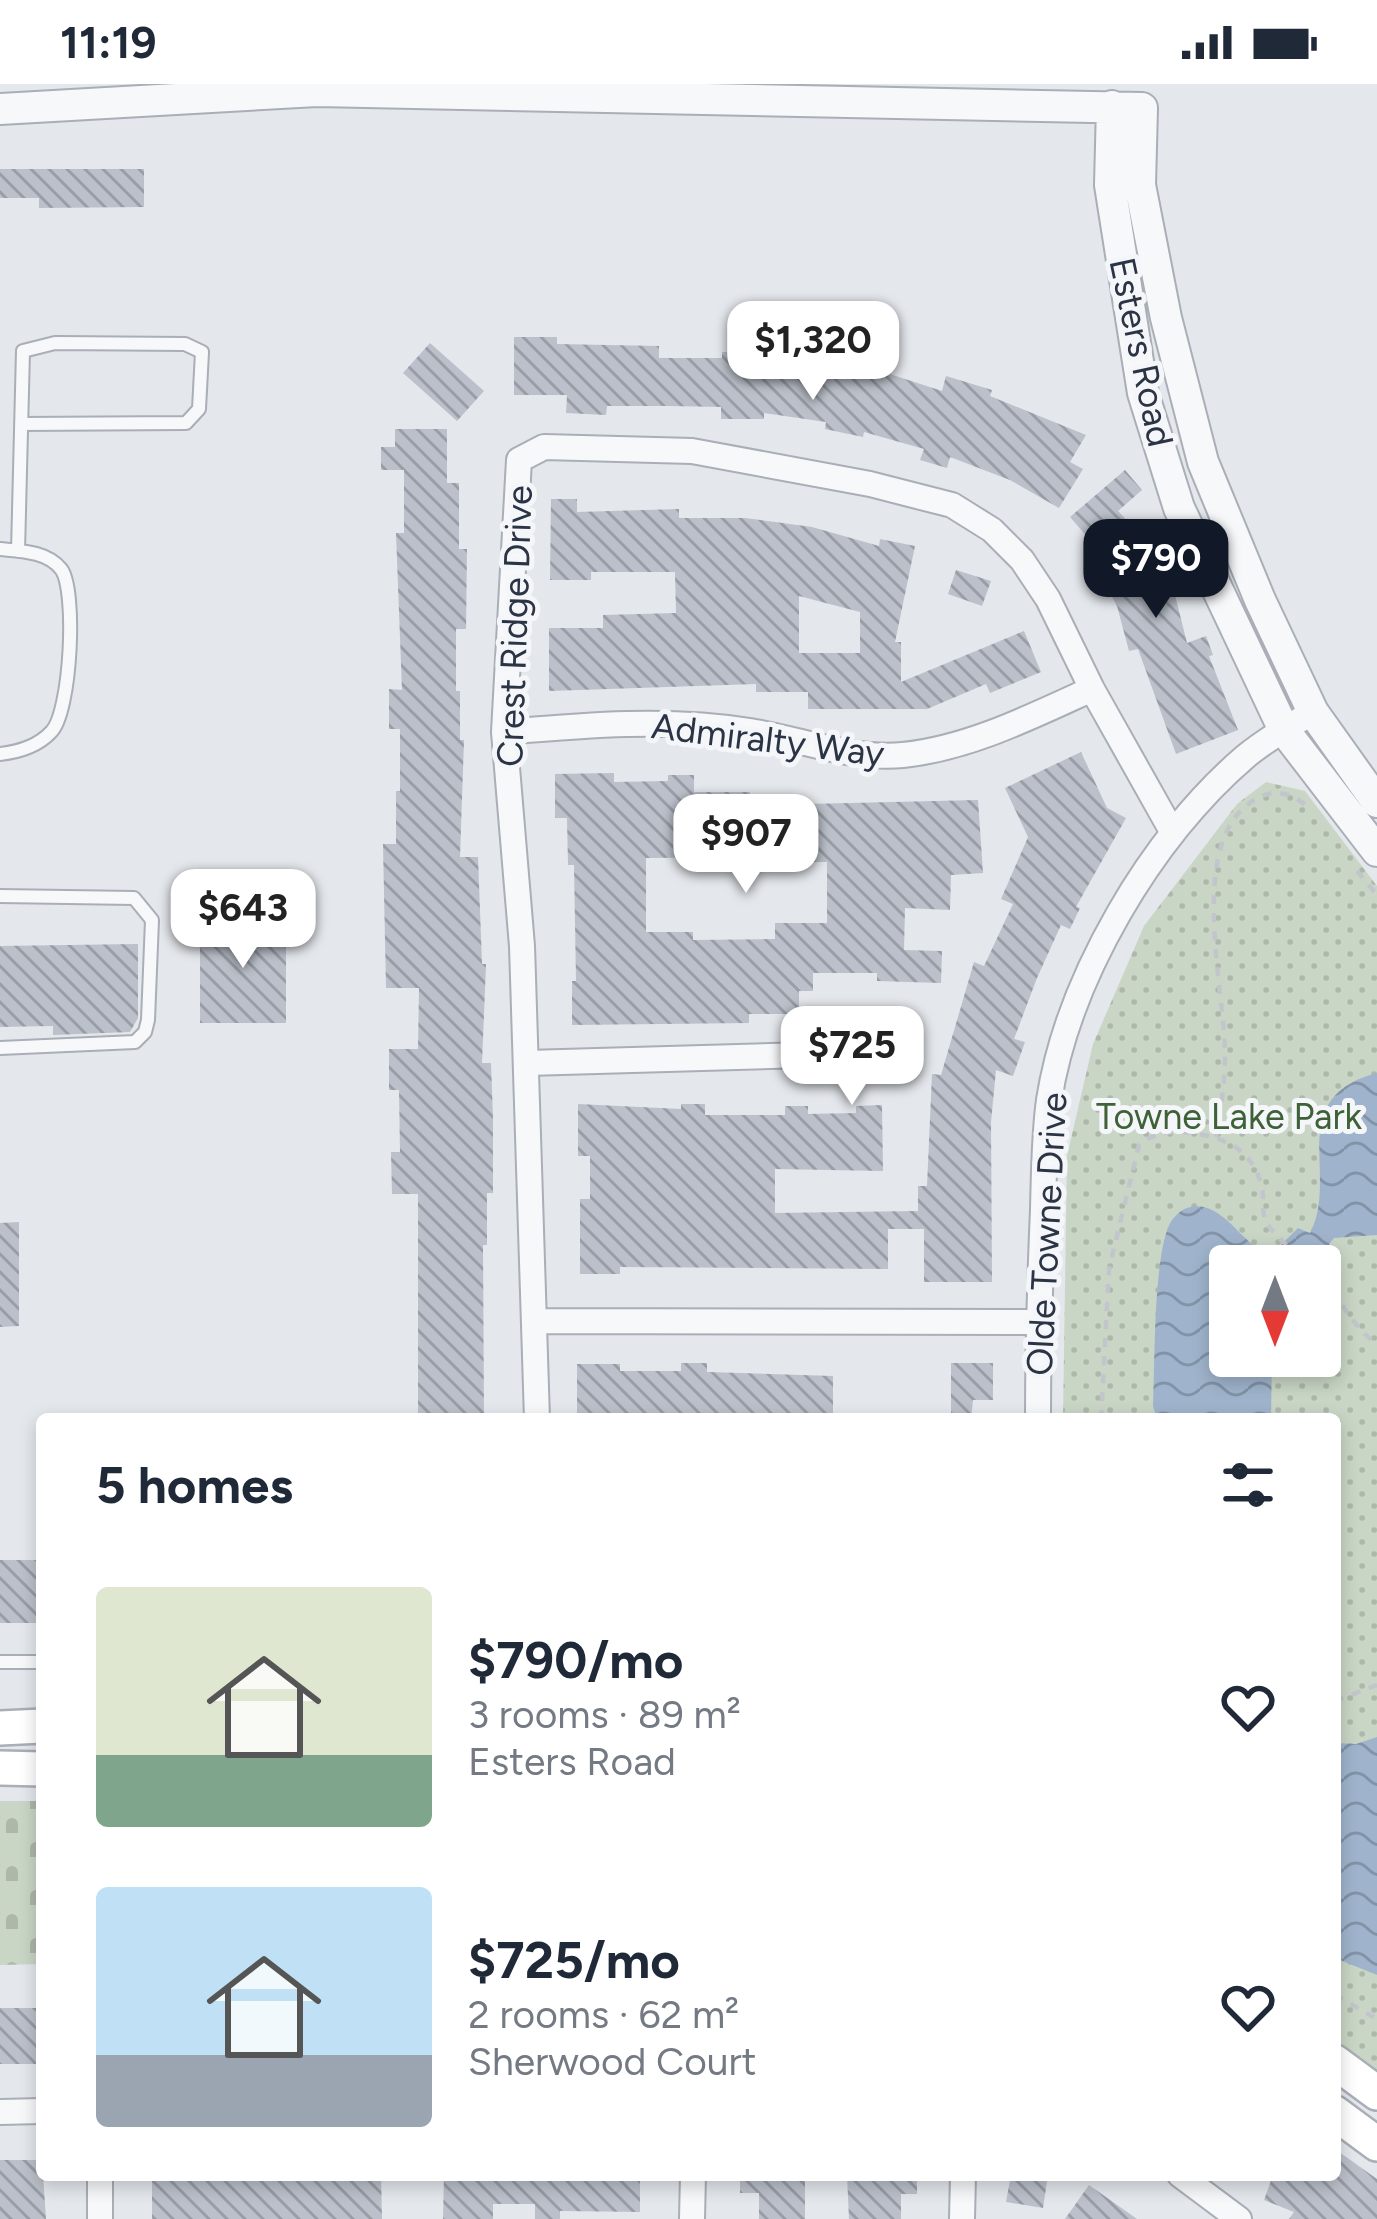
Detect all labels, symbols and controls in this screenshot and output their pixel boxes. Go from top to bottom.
text: 11:19 [60,15,157,69]
street label: Esters Road [1101,254,1182,450]
pin: $1,320 [715,301,911,403]
text: $1,320 [754,316,872,363]
street label: Crest Ridge Drive [488,484,541,768]
pin: $790 [1085,519,1227,621]
text: $790 [1110,534,1202,581]
street label: Admiralty Way [649,704,887,775]
pin: $907 [675,794,817,896]
text: $907 [700,809,792,856]
pin: $643 [172,869,314,971]
text: $643 [198,884,288,931]
pin: $725 [781,1006,923,1108]
text: $725 [808,1021,896,1068]
street label: Olde Towne Drive [1018,1091,1075,1377]
park label: Towne Lake Park [1096,1095,1363,1138]
north arrow [1209,1245,1341,1377]
map controls [1209,1245,1341,1377]
icon: filters [1215,1452,1281,1518]
text: 5 homes [96,1455,293,1516]
text: $790/mo [468,1630,683,1691]
icon: home [192,1635,336,1779]
icon: heart [1215,1674,1281,1740]
text: 3 rooms · 89 m² [468,1691,741,1738]
text: Esters Road [468,1738,676,1785]
text: $725/mo [468,1930,680,1991]
icon: home [192,1935,336,2079]
icon: heart [1215,1974,1281,2040]
text: 2 rooms · 62 m² [468,1991,739,2038]
text: Sherwood Court [468,2038,756,2085]

